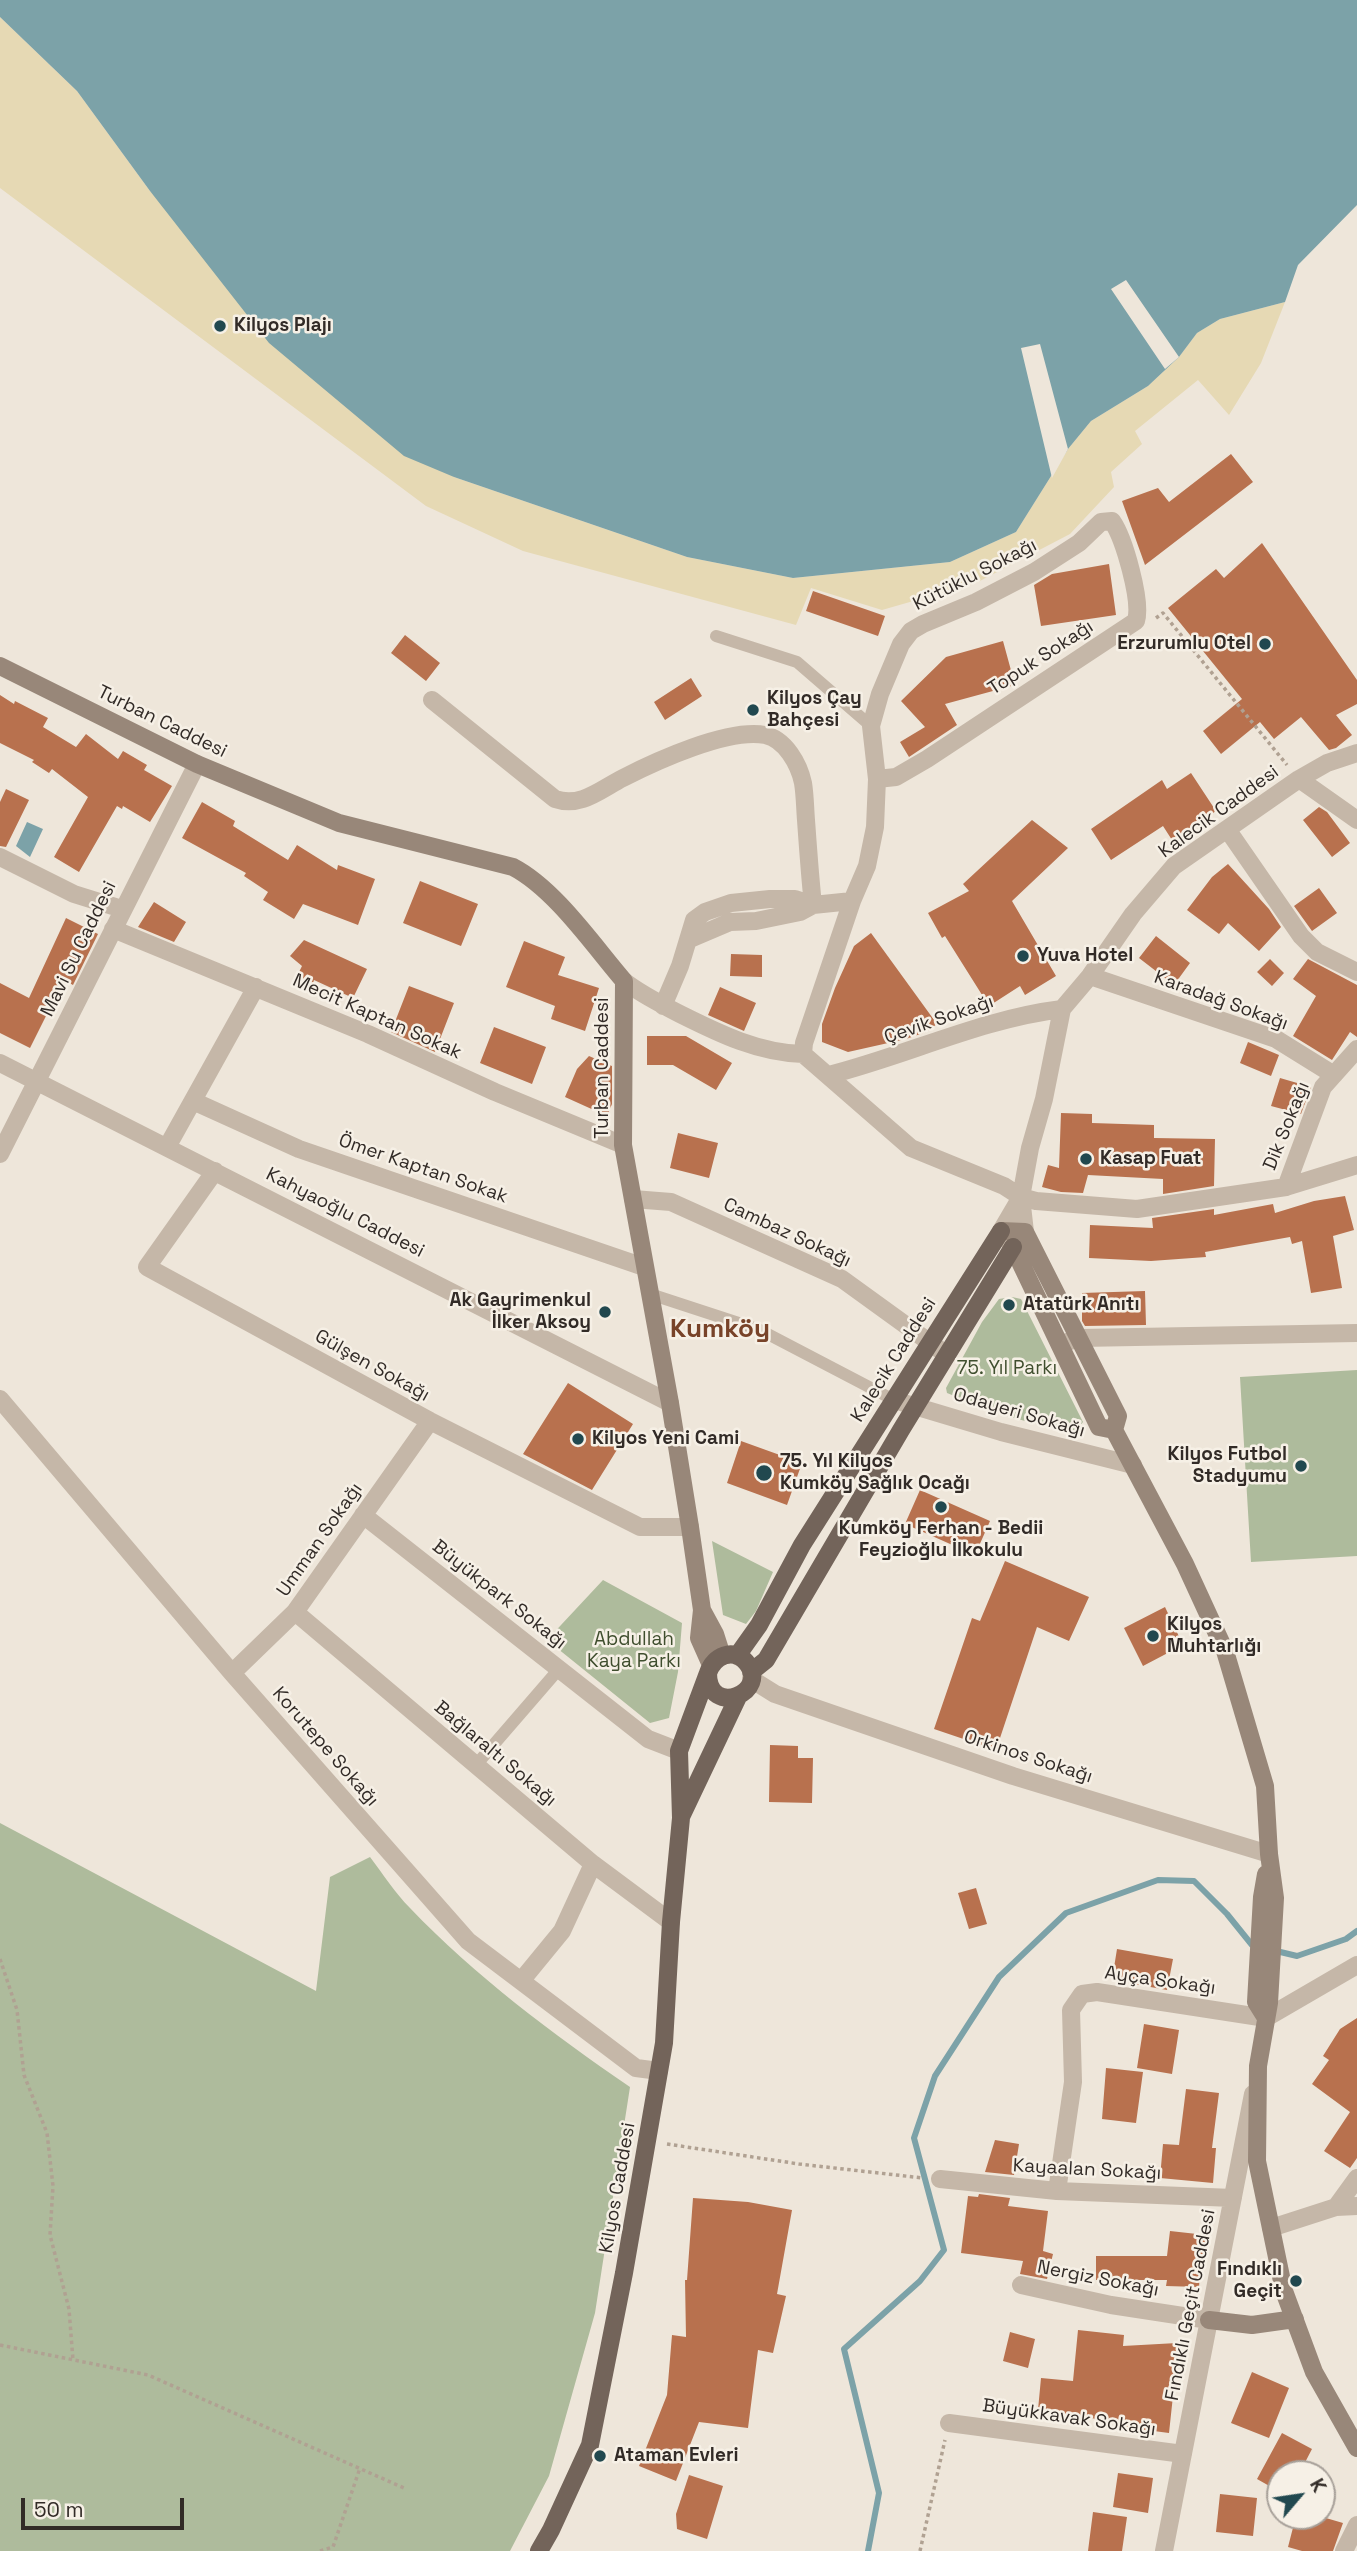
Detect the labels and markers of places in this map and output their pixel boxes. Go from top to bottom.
place label: Kilyos Plajı [234,315,332,337]
marker: Kilyos Plajı [212,318,228,334]
place label: Erzurumlu Otel [1117,633,1251,655]
marker: Erzurumlu Otel [1257,636,1273,652]
place label: Kilyos Çay Bahçesi [767,688,862,732]
marker: Kilyos Çay Bahçesi [745,702,761,718]
place label: Yuva Hotel [1037,945,1133,967]
marker: Yuva Hotel [1015,948,1031,964]
place label: Kasap Fuat [1100,1148,1201,1170]
marker: Kasap Fuat [1078,1151,1094,1167]
place label: Ak Gayrimenkul İlker Aksoy [449,1290,591,1334]
place label: Atatürk Anıtı [1023,1294,1139,1316]
marker: Atatürk Anıtı [1001,1297,1017,1313]
marker: Ak Gayrimenkul İlker Aksoy [597,1304,613,1320]
place label: Kilyos Yeni Cami [592,1428,739,1450]
marker: Kilyos Yeni Cami [570,1431,586,1447]
place label: Kilyos Futbol Stadyumu [1168,1444,1287,1488]
place label: 75. Yıl Kilyos Kumköy Sağlık Ocağı [780,1451,970,1495]
marker: Kilyos Futbol Stadyumu [1293,1458,1309,1474]
marker: 75. Yıl Kilyos Kumköy Sağlık Ocağı [754,1463,774,1483]
marker: Kumköy Ferhan - Bedii Feyzioğlu İlkokulu [933,1499,949,1515]
place label: Kumköy Ferhan - Bedii Feyzioğlu İlkokulu [839,1518,1043,1562]
place label: Kilyos Muhtarlığı [1167,1614,1261,1658]
marker: Kilyos Muhtarlığı [1145,1628,1161,1644]
place label: Fındıklı Geçit [1217,2259,1282,2303]
marker: Fındıklı Geçit [1288,2273,1304,2289]
place label: Ataman Evleri [614,2445,738,2467]
marker: Ataman Evleri [592,2448,608,2464]

